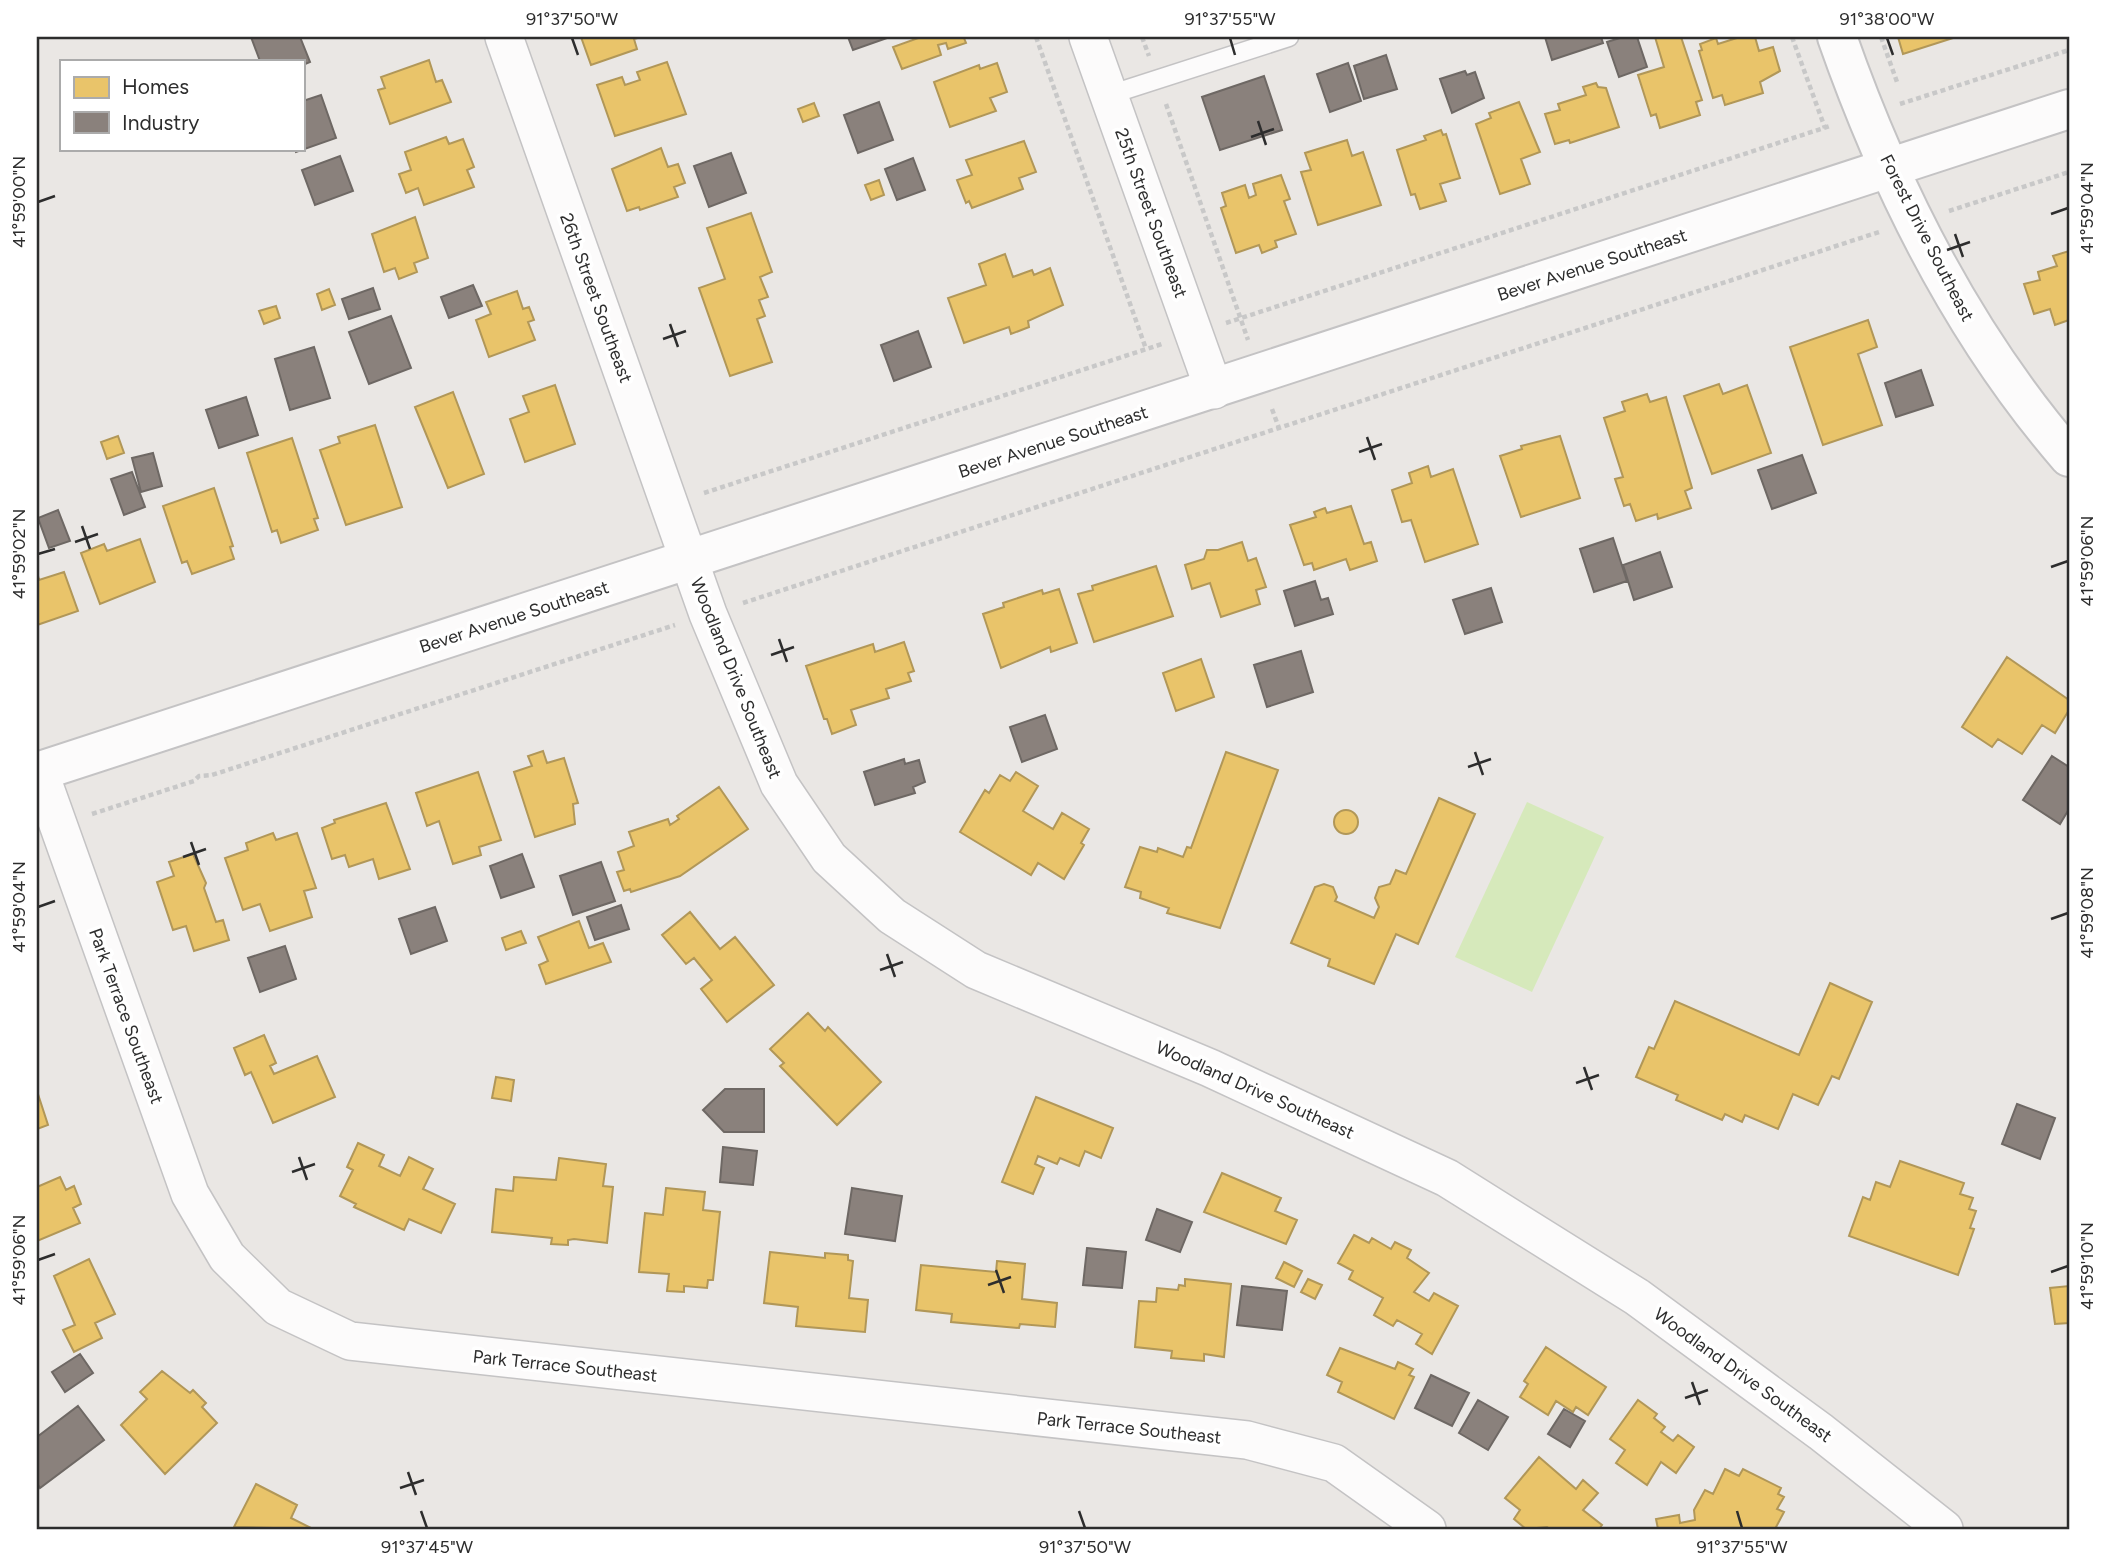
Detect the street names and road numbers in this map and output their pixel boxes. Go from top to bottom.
street label: 25th Street Southeast [1110,125,1192,301]
street label: Forest Drive Southeast [1875,151,1979,325]
street label: 26th Street Southeast [555,210,637,386]
street label: Bever Avenue Southeast [1494,224,1690,306]
street label: Bever Avenue Southeast [955,401,1151,483]
street label: Woodland Drive Southeast [686,574,787,782]
street label: Bever Avenue Southeast [416,576,612,658]
street label: Park Terrace Southeast [84,925,168,1107]
street label: Woodland Drive Southeast [1152,1036,1358,1144]
street label: Woodland Drive Southeast [1650,1303,1837,1447]
street label: Park Terrace Southeast [472,1345,658,1387]
street label: Park Terrace Southeast [1036,1407,1222,1449]

